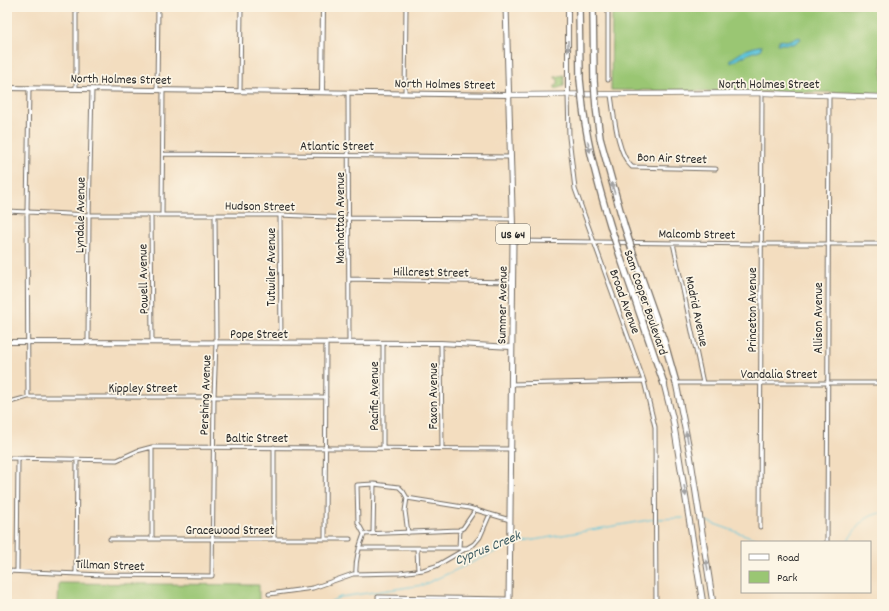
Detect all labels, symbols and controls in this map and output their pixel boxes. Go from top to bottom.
one-way arrow [565,40,571,53]
street label: North Holmes Street [70,70,172,91]
street label: North Holmes Street [394,75,496,96]
street label: North Holmes Street [719,76,820,95]
street label: Atlantic Street [300,138,374,157]
one-way arrow [586,140,592,153]
street label: Bon Air Street [637,149,707,170]
street label: Manhattan Avenue [332,172,351,264]
street label: Lyndale Avenue [71,177,92,253]
one-way arrow [610,182,616,194]
street label: Hudson Street [225,197,295,218]
road number: US 64 [496,224,530,244]
street label: Malcomb Street [658,225,736,246]
street label: Tutwiler Avenue [263,227,282,306]
street label: Powell Avenue [134,243,155,314]
street label: Sam Cooper Boulevard [618,248,672,358]
street label: Hillcrest Street [393,263,469,284]
street label: Summer Avenue [493,265,514,344]
street label: Broad Avenue [603,267,644,337]
street label: Princeton Avenue [744,267,763,353]
street label: Madrid Avenue [679,274,712,349]
street label: Allison Avenue [810,282,829,354]
street label: Pope Street [230,326,288,345]
street label: Pershing Avenue [196,354,217,436]
street label: Pacific Avenue [366,361,385,431]
street label: Faxon Avenue [425,362,444,430]
street label: Vandalia Street [741,366,818,385]
street label: Kippley Street [108,380,178,399]
street label: Baltic Street [226,430,288,449]
one-way arrow [684,431,690,443]
one-way arrow [682,485,688,497]
street label: Gracewood Street [185,522,275,541]
water label: Cyprus Creek [452,526,525,571]
legend [741,541,871,593]
text: Road [777,550,799,567]
street label: Tillman Street [75,556,145,577]
one-way arrow [704,559,710,572]
text: Park [777,570,798,587]

